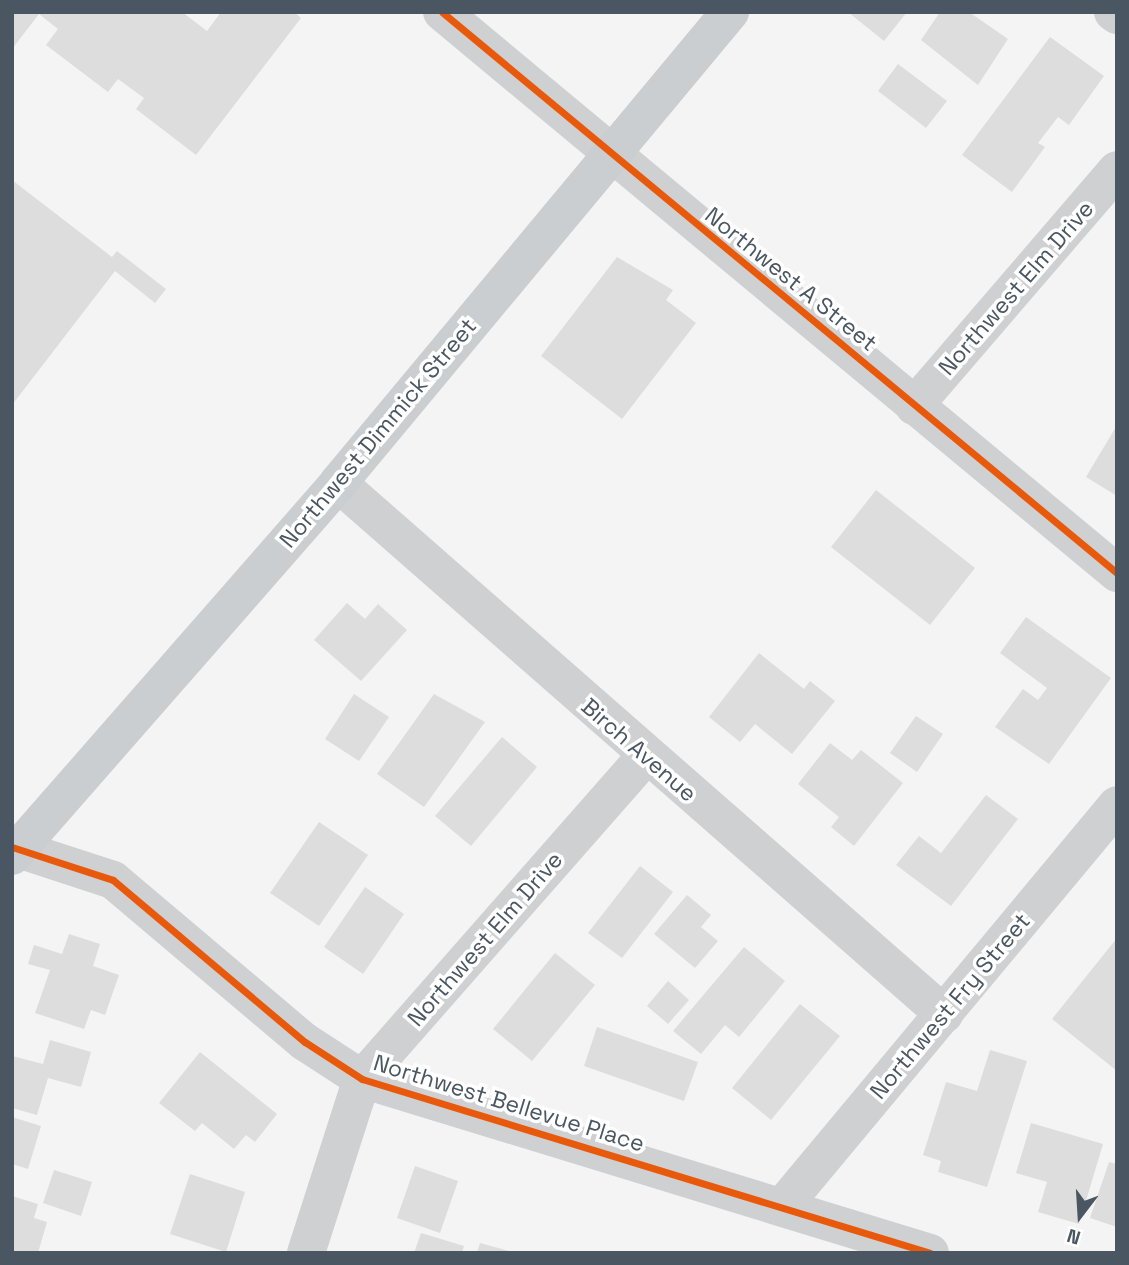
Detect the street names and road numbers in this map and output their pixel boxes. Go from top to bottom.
street label: Northwest Elm Drive [933,195,1099,381]
street label: Northwest A Street [699,201,883,357]
street label: Northwest Dimmick Street [274,313,482,553]
street label: Birch Avenue [576,692,702,808]
street label: Northwest Elm Drive [402,846,568,1032]
street label: Northwest Fry Street [864,907,1036,1105]
street label: Northwest Bellevue Place [370,1049,648,1157]

